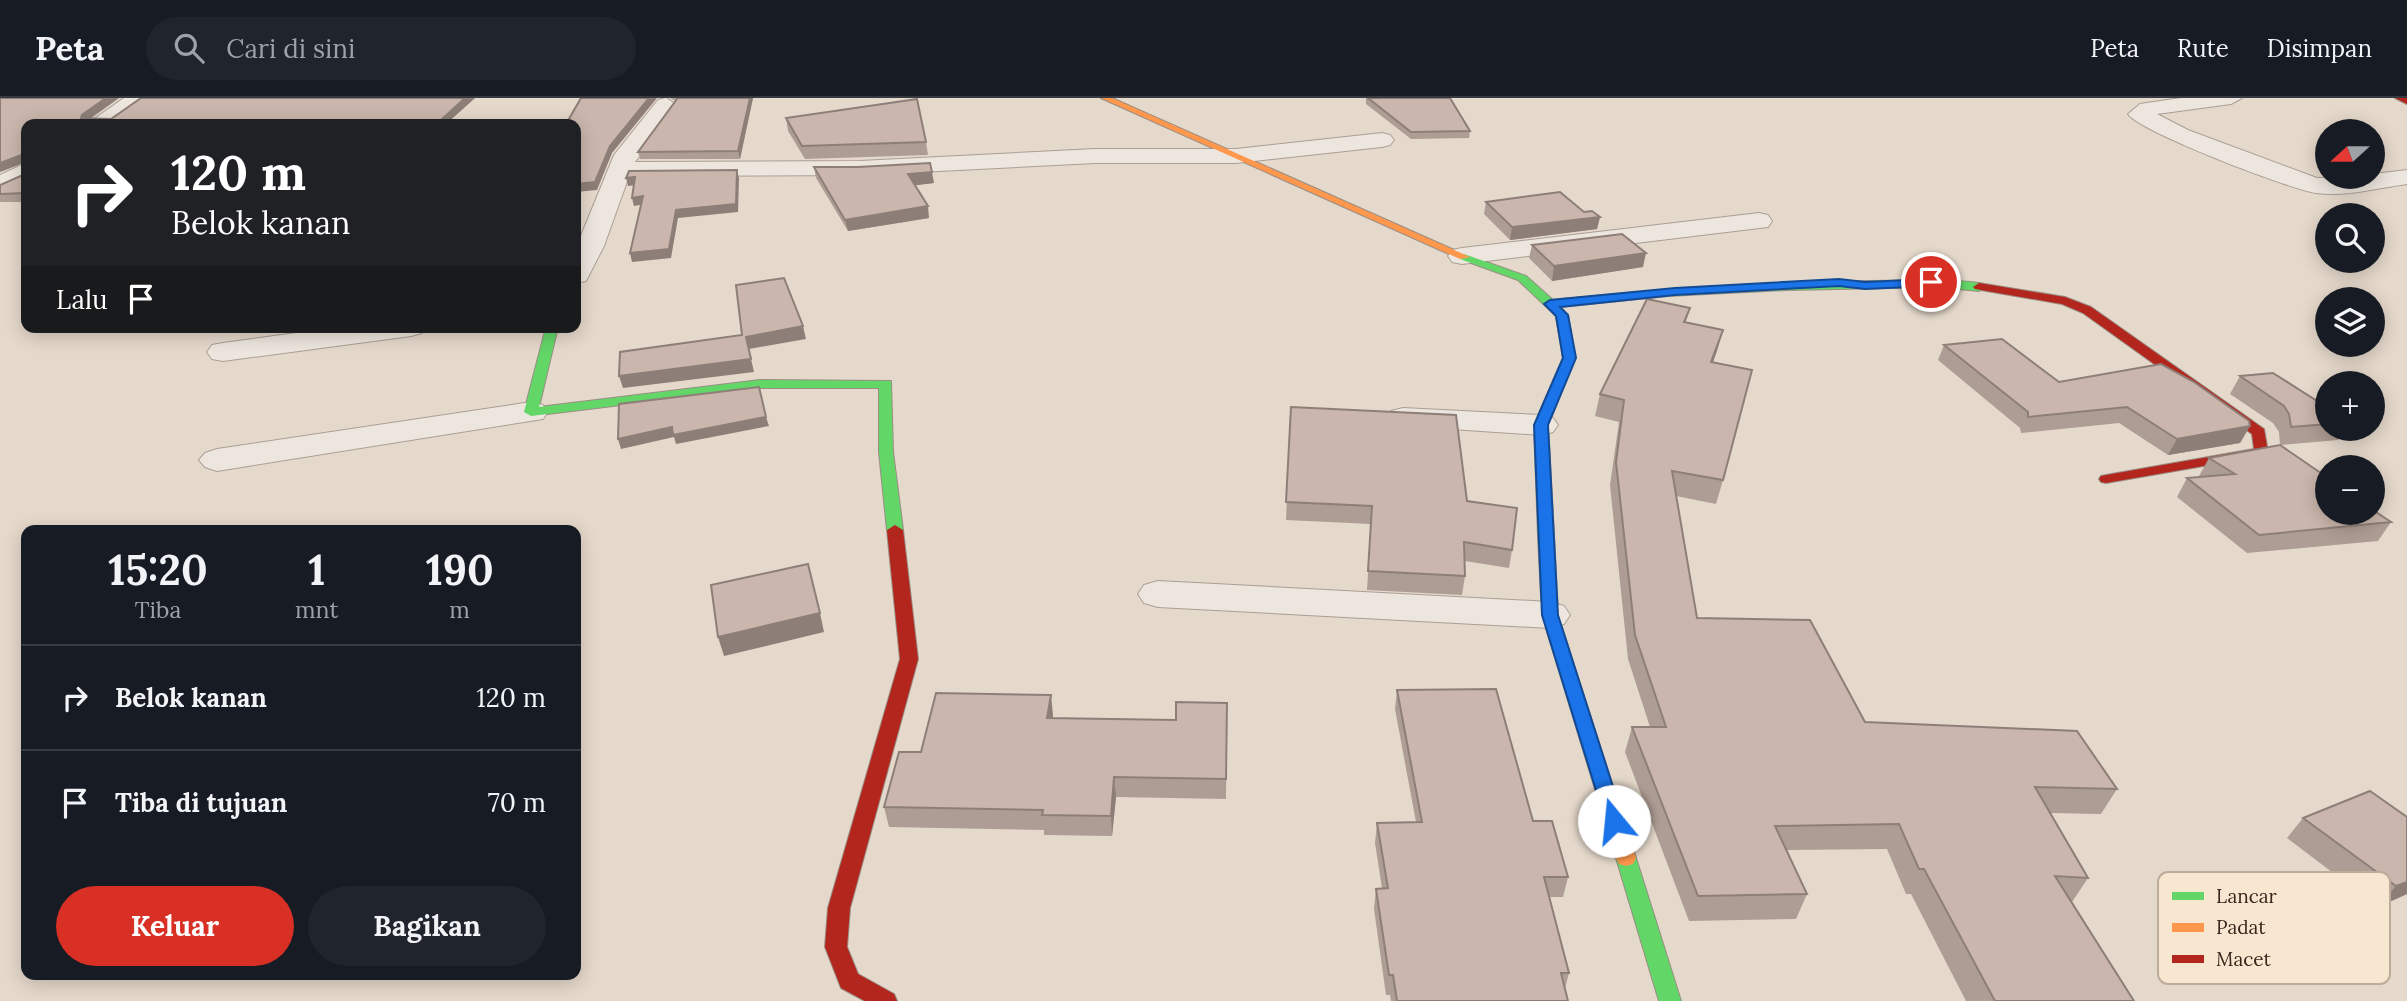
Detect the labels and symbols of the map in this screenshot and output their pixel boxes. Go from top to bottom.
north arrow [2315,119,2385,189]
pin [1901,252,1961,312]
position arrow [1577,784,1651,858]
legend [2158,872,2390,984]
text: Lancar [2216,884,2278,908]
text: Padat [2216,915,2266,939]
text: Macet [2216,947,2271,971]

